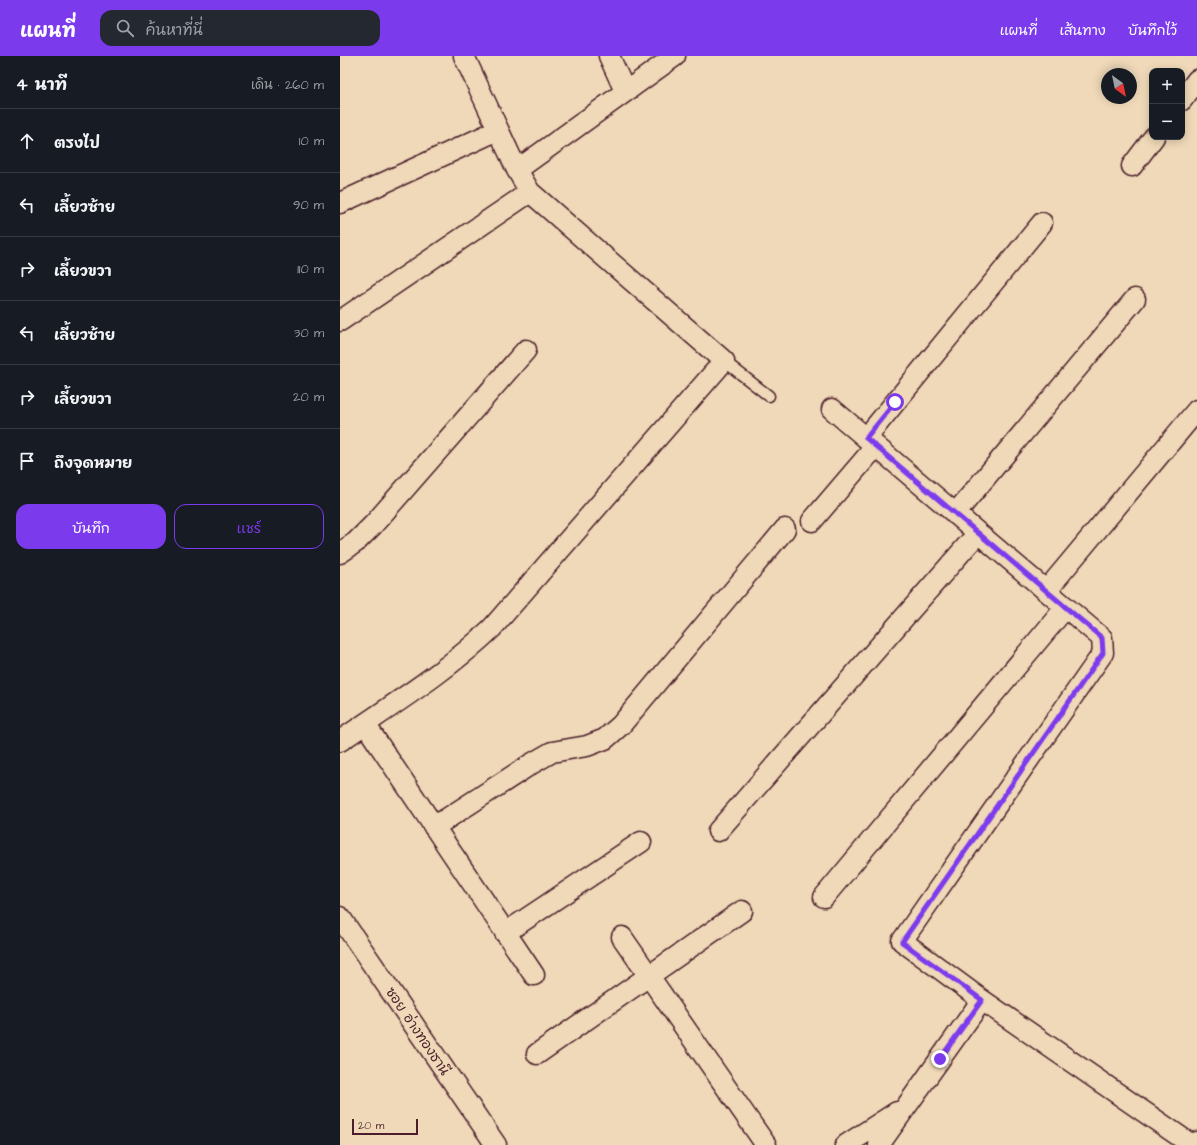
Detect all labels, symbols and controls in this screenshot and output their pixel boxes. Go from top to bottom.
search box [100,10,380,46]
icon: search [114,17,136,39]
text: แผนที่ [20,18,76,45]
text: ค้นหาที่นี่ [146,20,203,41]
text: แผนที่ [1000,21,1037,41]
text: เส้นทาง [1059,21,1106,41]
text: บันทึกไว้ [1128,21,1177,41]
north arrow [1101,68,1137,104]
map controls [1149,68,1185,140]
button: + [1149,68,1185,104]
text: 4 นาที [16,73,67,97]
text: เดิน · 260 m [251,76,324,94]
button: − [1149,104,1185,140]
icon: ahead [16,130,38,152]
text: 10 m [299,132,324,150]
text: ตรงไป [54,133,100,154]
icon: left [16,194,38,216]
text: 90 m [293,196,324,214]
text: เลี้ยวซ้าย [54,197,115,218]
icon: right [16,258,38,280]
text: 110 m [297,260,324,278]
text: เลี้ยวขวา [54,261,112,282]
icon: left [16,322,38,344]
text: 30 m [294,324,324,342]
text: เลี้ยวซ้าย [54,325,115,346]
icon: right [16,386,38,408]
text: 20 m [293,388,324,406]
text: เลี้ยวขวา [54,389,112,410]
route start [886,393,904,411]
icon: arrive [16,450,38,472]
text: ถึงจุดหมาย [54,453,132,474]
button: บันทึก [16,504,166,549]
button: แชร์ [174,504,324,549]
street label: ซอย อ่างทองธานี [380,983,455,1080]
route end [931,1050,949,1068]
scale bar [352,1117,418,1136]
text: 20 m [358,1118,384,1133]

